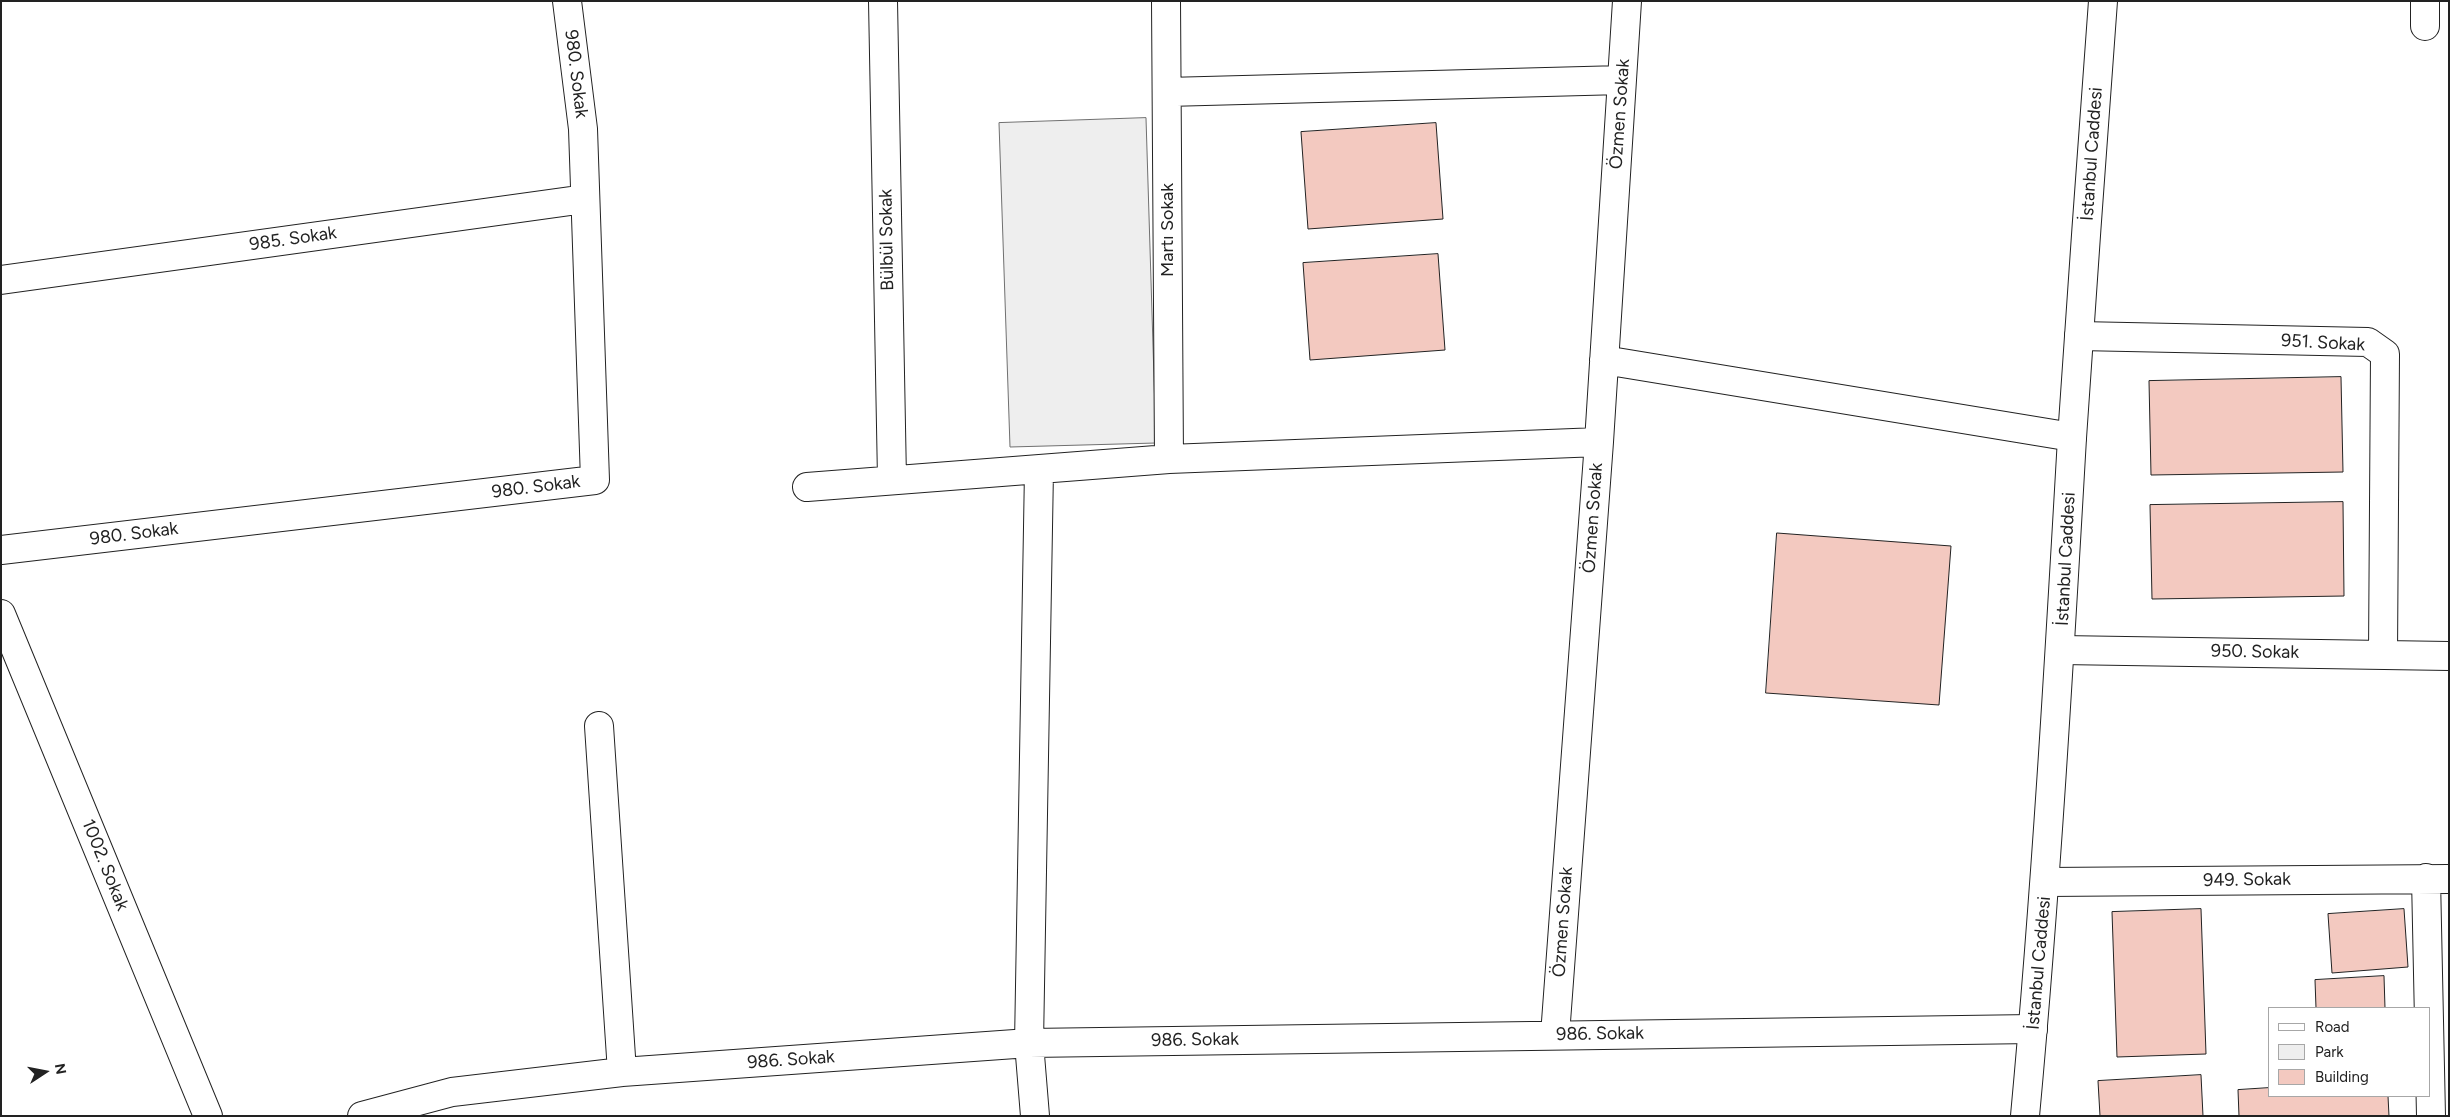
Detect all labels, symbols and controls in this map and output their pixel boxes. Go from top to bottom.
street label: 980. Sokak [560,29,592,119]
street label: Özmen Sokak [1605,58,1635,170]
street label: İstanbul Caddesi [2077,86,2107,222]
street label: Martı Sokak [1157,183,1179,277]
street label: Bülbül Sokak [875,189,899,291]
street label: 985. Sokak [248,222,338,256]
street label: 951. Sokak [2280,330,2366,356]
street label: Özmen Sokak [1578,462,1608,574]
street label: 980. Sokak [491,471,581,503]
street label: İstanbul Caddesi [2052,492,2080,626]
street label: 980. Sokak [89,518,179,550]
street label: 950. Sokak [2211,640,2299,664]
street label: 1002. Sokak [77,816,133,914]
street label: Özmen Sokak [1548,866,1578,978]
street label: 949. Sokak [2203,868,2291,892]
street label: İstanbul Caddesi [2022,895,2056,1031]
legend [2268,1007,2430,1097]
text: Road [2315,1018,2350,1036]
street label: 986. Sokak [1556,1022,1644,1046]
street label: 986. Sokak [1151,1028,1239,1052]
text: Park [2315,1043,2344,1061]
street label: 986. Sokak [747,1046,835,1074]
north arrow [20,1047,70,1097]
text: N [51,1062,70,1076]
text: Building [2315,1068,2369,1086]

